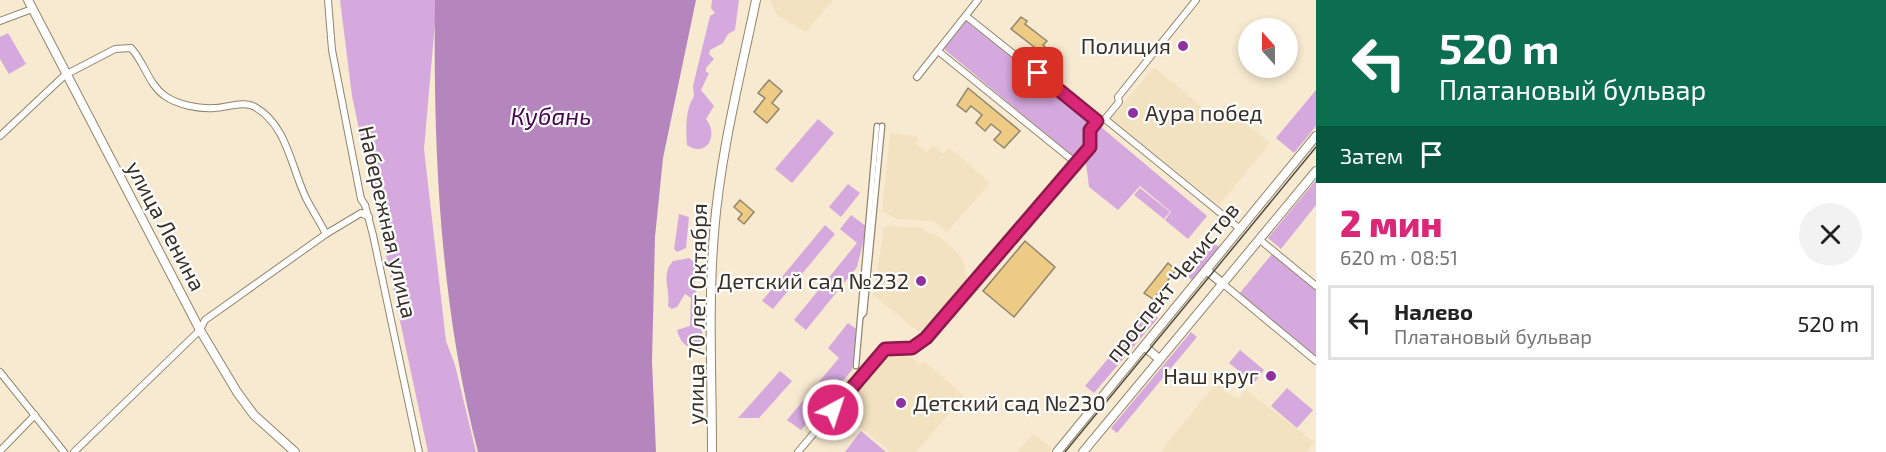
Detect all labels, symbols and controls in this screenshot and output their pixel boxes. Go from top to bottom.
north arrow [1238,18,1298,78]
map controls [1238,18,1298,78]
text: 520 m [1439,22,1559,72]
icon: left [1340,24,1418,102]
place label: Полиция [1081,32,1171,58]
marker: Полиция [1176,39,1190,53]
pin [1012,47,1063,98]
icon: arrive [1021,56,1054,89]
text: Платановый бульвар [1439,73,1706,105]
place label: Аура побед [1145,99,1262,126]
water label: Кубань [511,101,591,130]
marker: Аура побед [1126,106,1140,120]
street label: Набережная улица [353,123,424,321]
icon: arrive [1415,138,1448,171]
text: Затем [1340,142,1403,168]
street label: улица Ленина [121,156,212,295]
street label: проспект Чекистов [1099,196,1243,366]
text: 2 мин [1340,201,1443,244]
street label: улица 70 лет Октября [681,203,712,425]
button: close [1799,203,1862,266]
text: 620 m · 08:51 [1340,245,1458,269]
place label: Детский сад №232 [717,267,909,293]
marker: Детский сад №232 [914,274,928,288]
text: Налево [1394,298,1473,324]
icon: left [1343,306,1376,339]
text: 520 m [1797,310,1859,336]
text: Платановый бульвар [1394,324,1592,348]
place label: Наш круг [1163,362,1259,389]
marker: Наш круг [1264,369,1278,383]
position arrow [801,378,865,442]
place label: Детский сад №230 [913,389,1106,415]
marker: Детский сад №230 [894,396,908,410]

